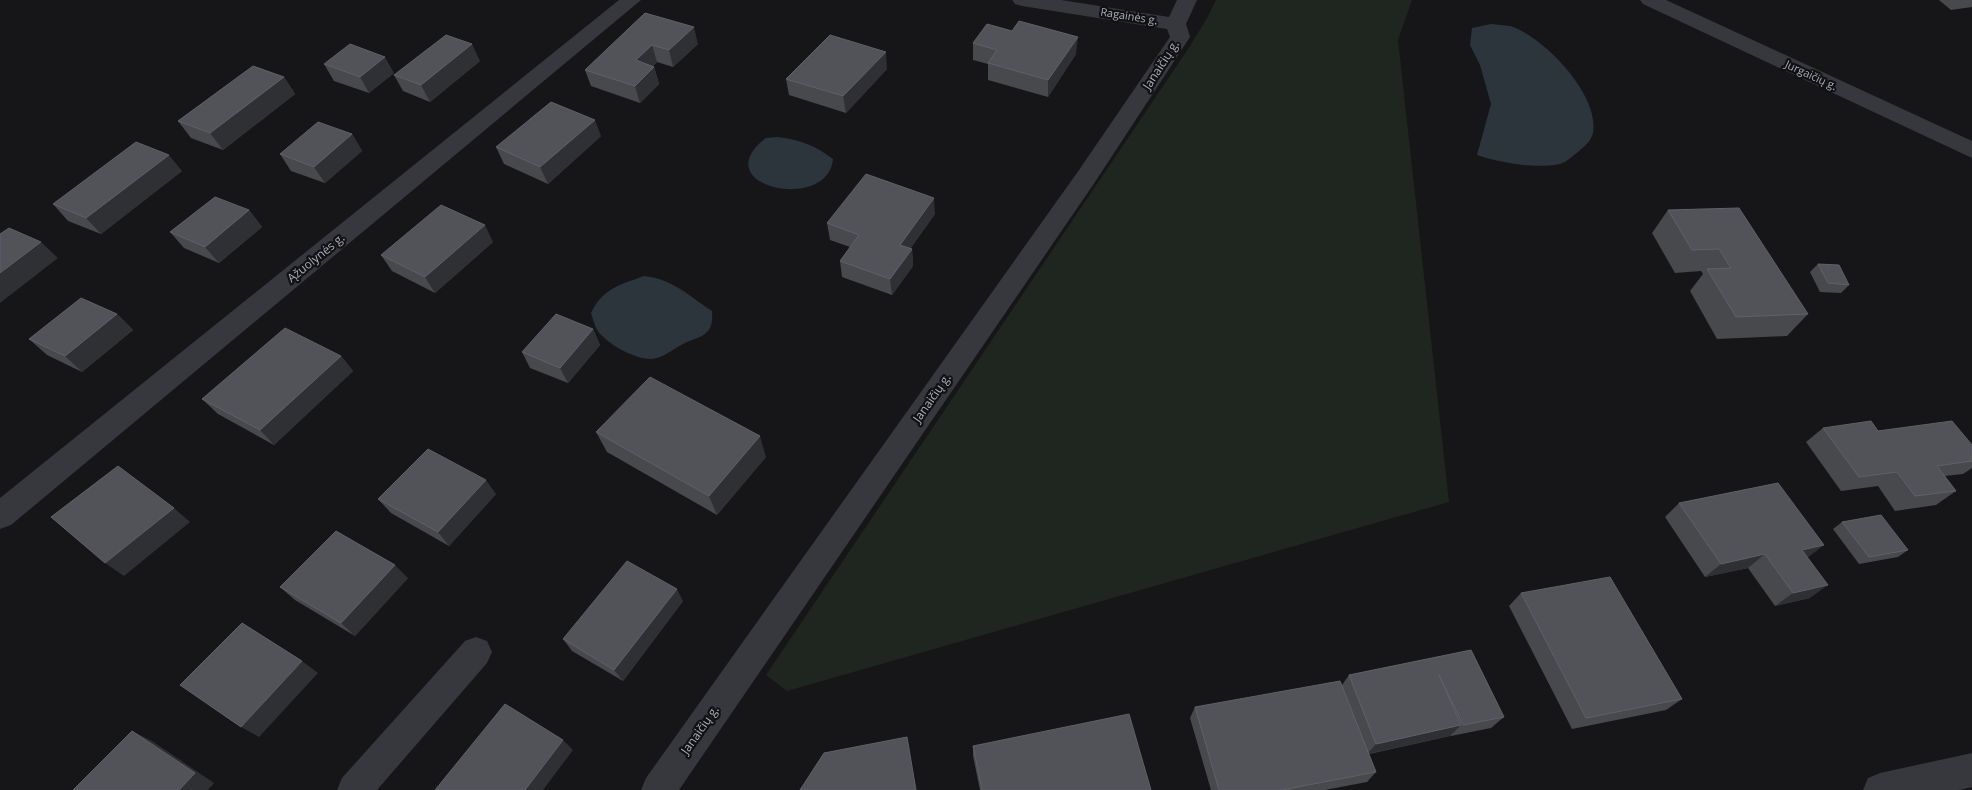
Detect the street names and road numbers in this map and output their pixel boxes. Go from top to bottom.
street label: Ragainės g. [1099,4,1159,27]
street label: Janaičių g. [1138,37,1183,94]
street label: Jurgaičių g. [1782,56,1840,93]
street label: Ąžuolynės g. [283,229,348,286]
street label: Janaičių g. [908,370,955,426]
street label: Janaičių g. [676,702,723,758]

